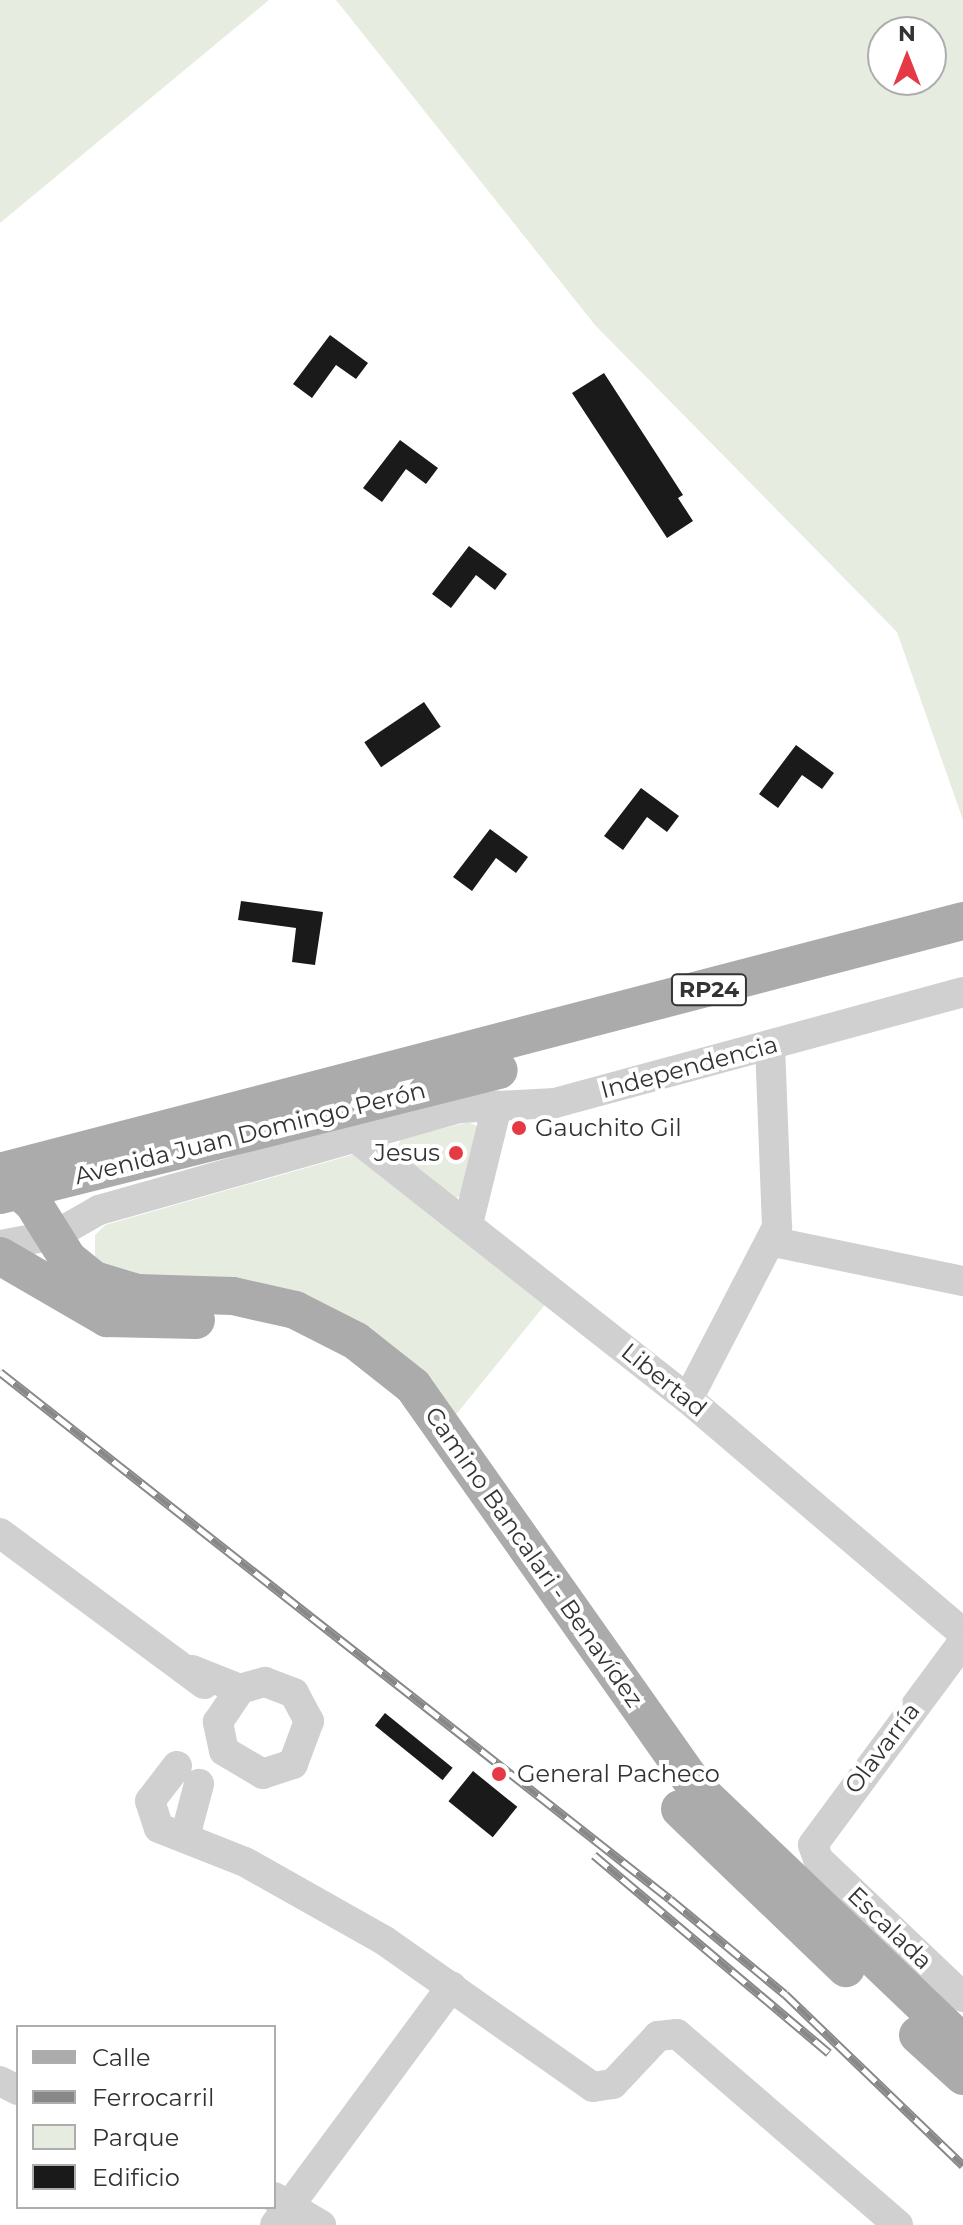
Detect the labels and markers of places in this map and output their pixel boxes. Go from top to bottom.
place label: Gauchito Gil [535,1114,682,1142]
marker: Gauchito Gil [510,1119,528,1137]
place label: Jesus [374,1139,440,1167]
marker: Jesus [447,1144,465,1162]
place label: General Pacheco [517,1760,720,1788]
marker: General Pacheco [488,1763,510,1785]

